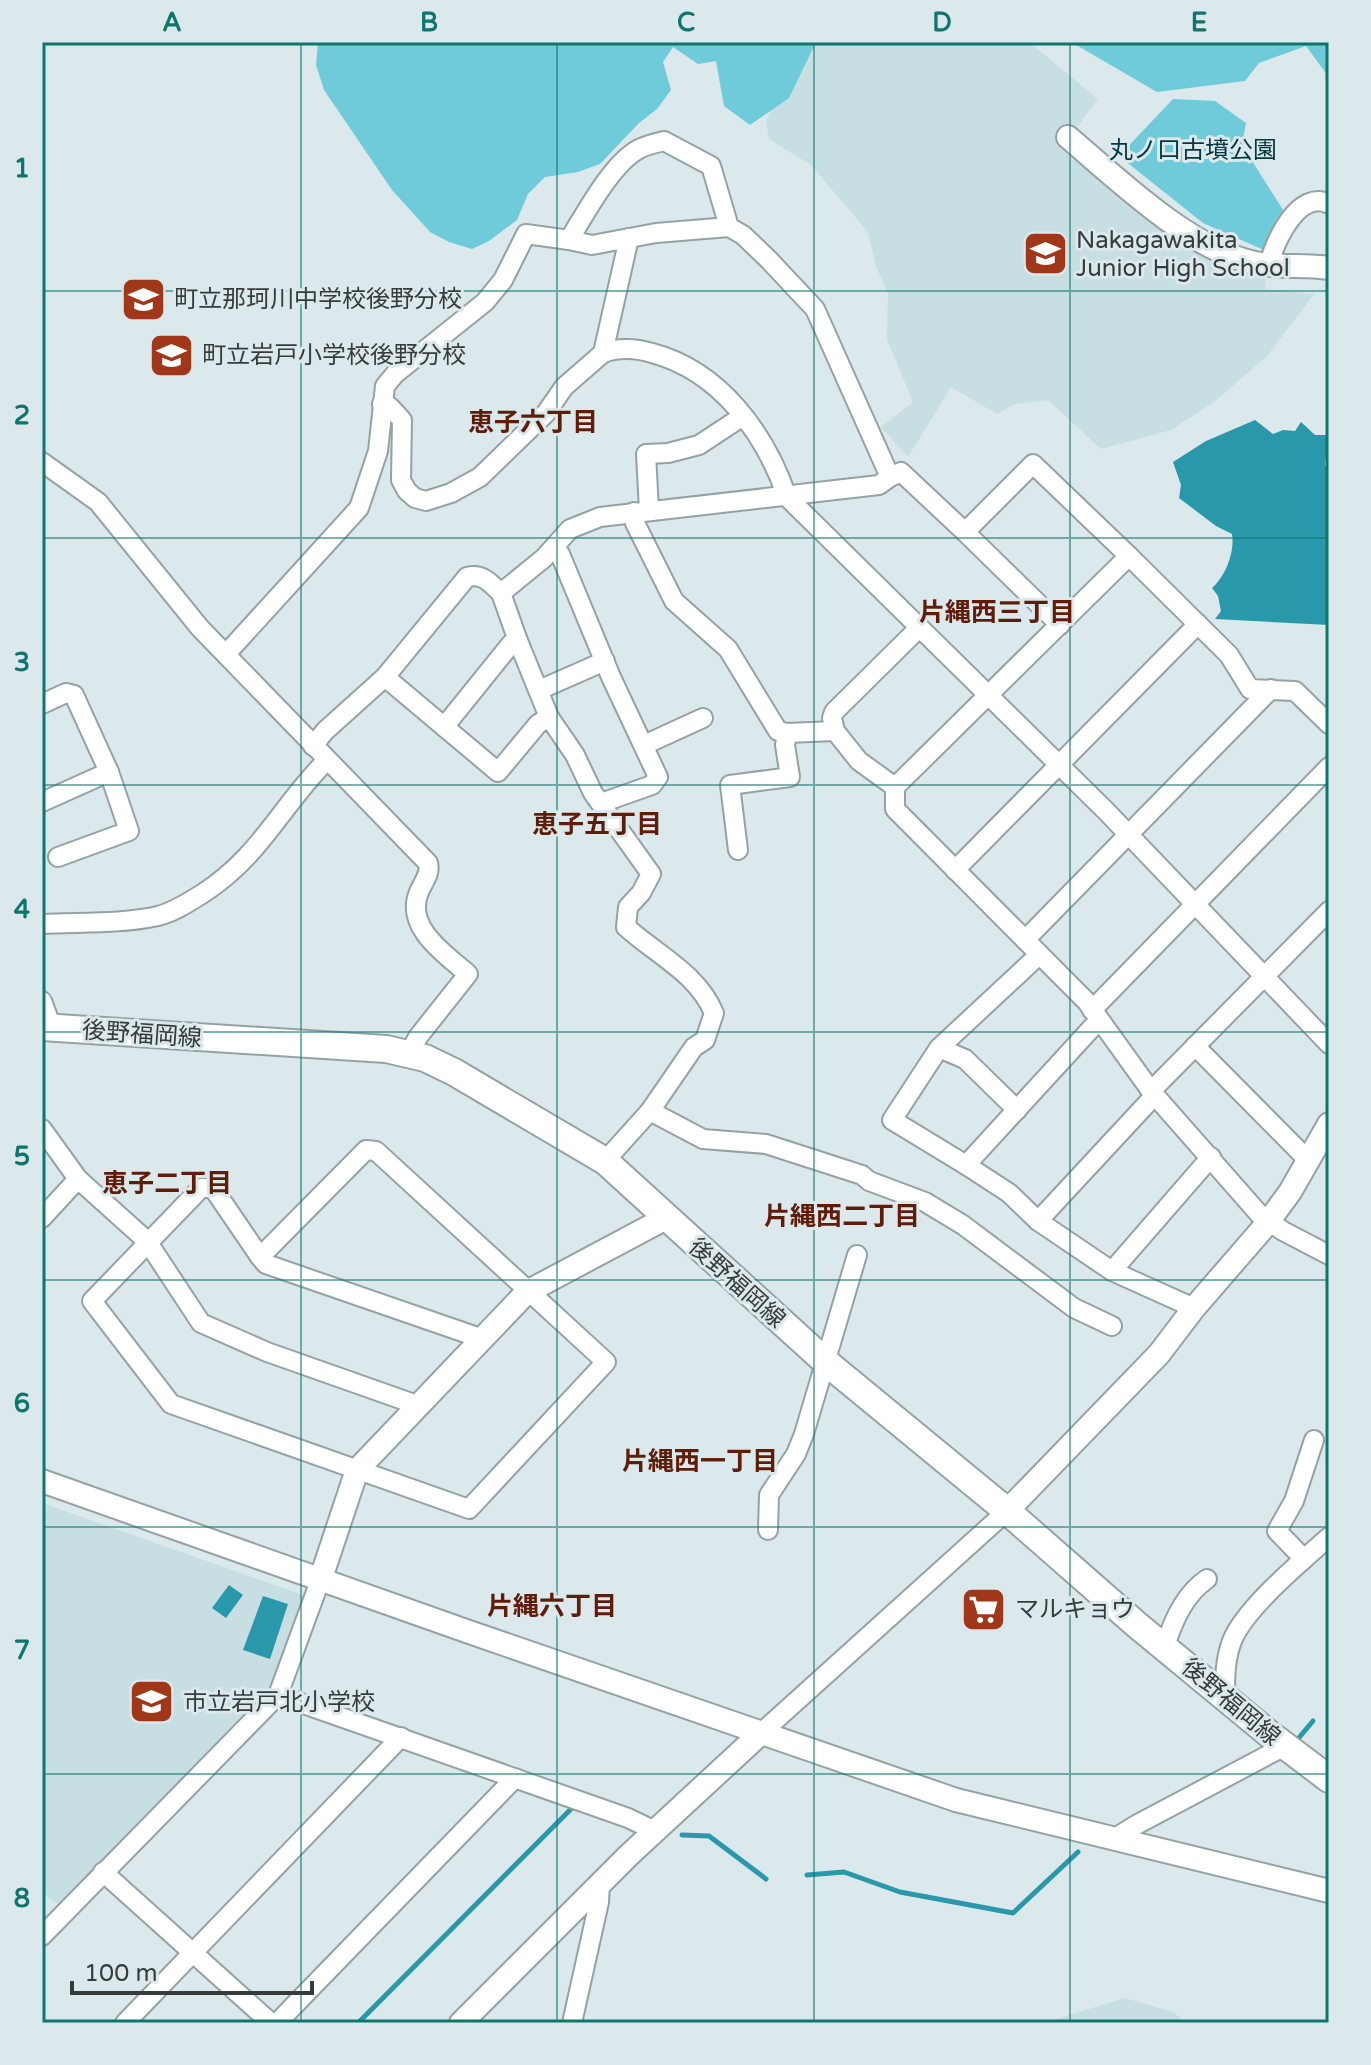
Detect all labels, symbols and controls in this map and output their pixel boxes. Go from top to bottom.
text: A [162,7,182,38]
text: B [420,7,438,38]
text: C [677,7,695,38]
text: D [932,7,952,38]
text: E [1191,7,1207,38]
park label: 丸ノ口古墳公園 [1109,136,1277,165]
text: 1 [14,153,30,184]
place label: Nakagawakita Junior High School [1076,226,1290,283]
school or university icon: Nakagawakita Junior High School [1021,230,1069,278]
school or university icon: 町立那珂川中学校後野分校 [119,275,167,323]
place label: 町立那珂川中学校後野分校 [174,285,462,314]
school or university icon: 町立岩戸小学校後野分校 [147,331,195,379]
place label: 町立岩戸小学校後野分校 [202,341,466,370]
text: 2 [14,400,30,431]
district label: 恵子六丁目 [468,407,598,438]
district label: 片縄西三丁目 [919,597,1075,628]
text: 3 [14,647,30,678]
district label: 恵子五丁目 [532,809,662,840]
text: 4 [14,894,30,925]
street label: 後野福岡線 [81,1016,203,1053]
text: 5 [14,1141,30,1172]
district label: 恵子二丁目 [102,1168,232,1199]
district label: 片縄西二丁目 [764,1201,920,1232]
street label: 後野福岡線 [682,1232,791,1334]
text: 6 [14,1388,30,1419]
district label: 片縄西一丁目 [622,1446,778,1477]
supermarket icon: マルキョウ [960,1585,1008,1633]
district label: 片縄六丁目 [487,1591,617,1622]
place label: マルキョウ [1015,1595,1135,1624]
text: 7 [14,1635,30,1666]
street label: 後野福岡線 [1175,1653,1286,1752]
school or university icon: 市立岩戸北小学校 [128,1678,176,1726]
place label: 市立岩戸北小学校 [183,1688,375,1717]
text: 8 [14,1883,30,1914]
scale bar [72,1945,312,1995]
text: 100 m [84,1959,158,1988]

